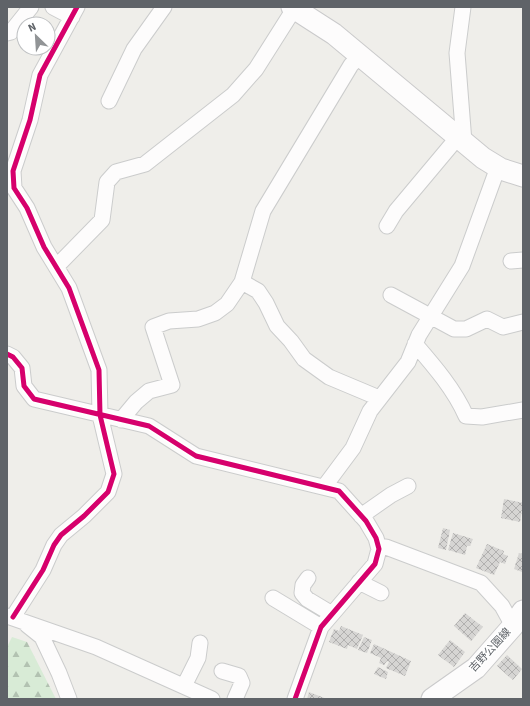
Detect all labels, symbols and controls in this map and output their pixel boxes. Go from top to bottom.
north arrow [16,16,56,56]
text: N [25,19,38,36]
street label: 吉野公園線 [466,625,514,675]

